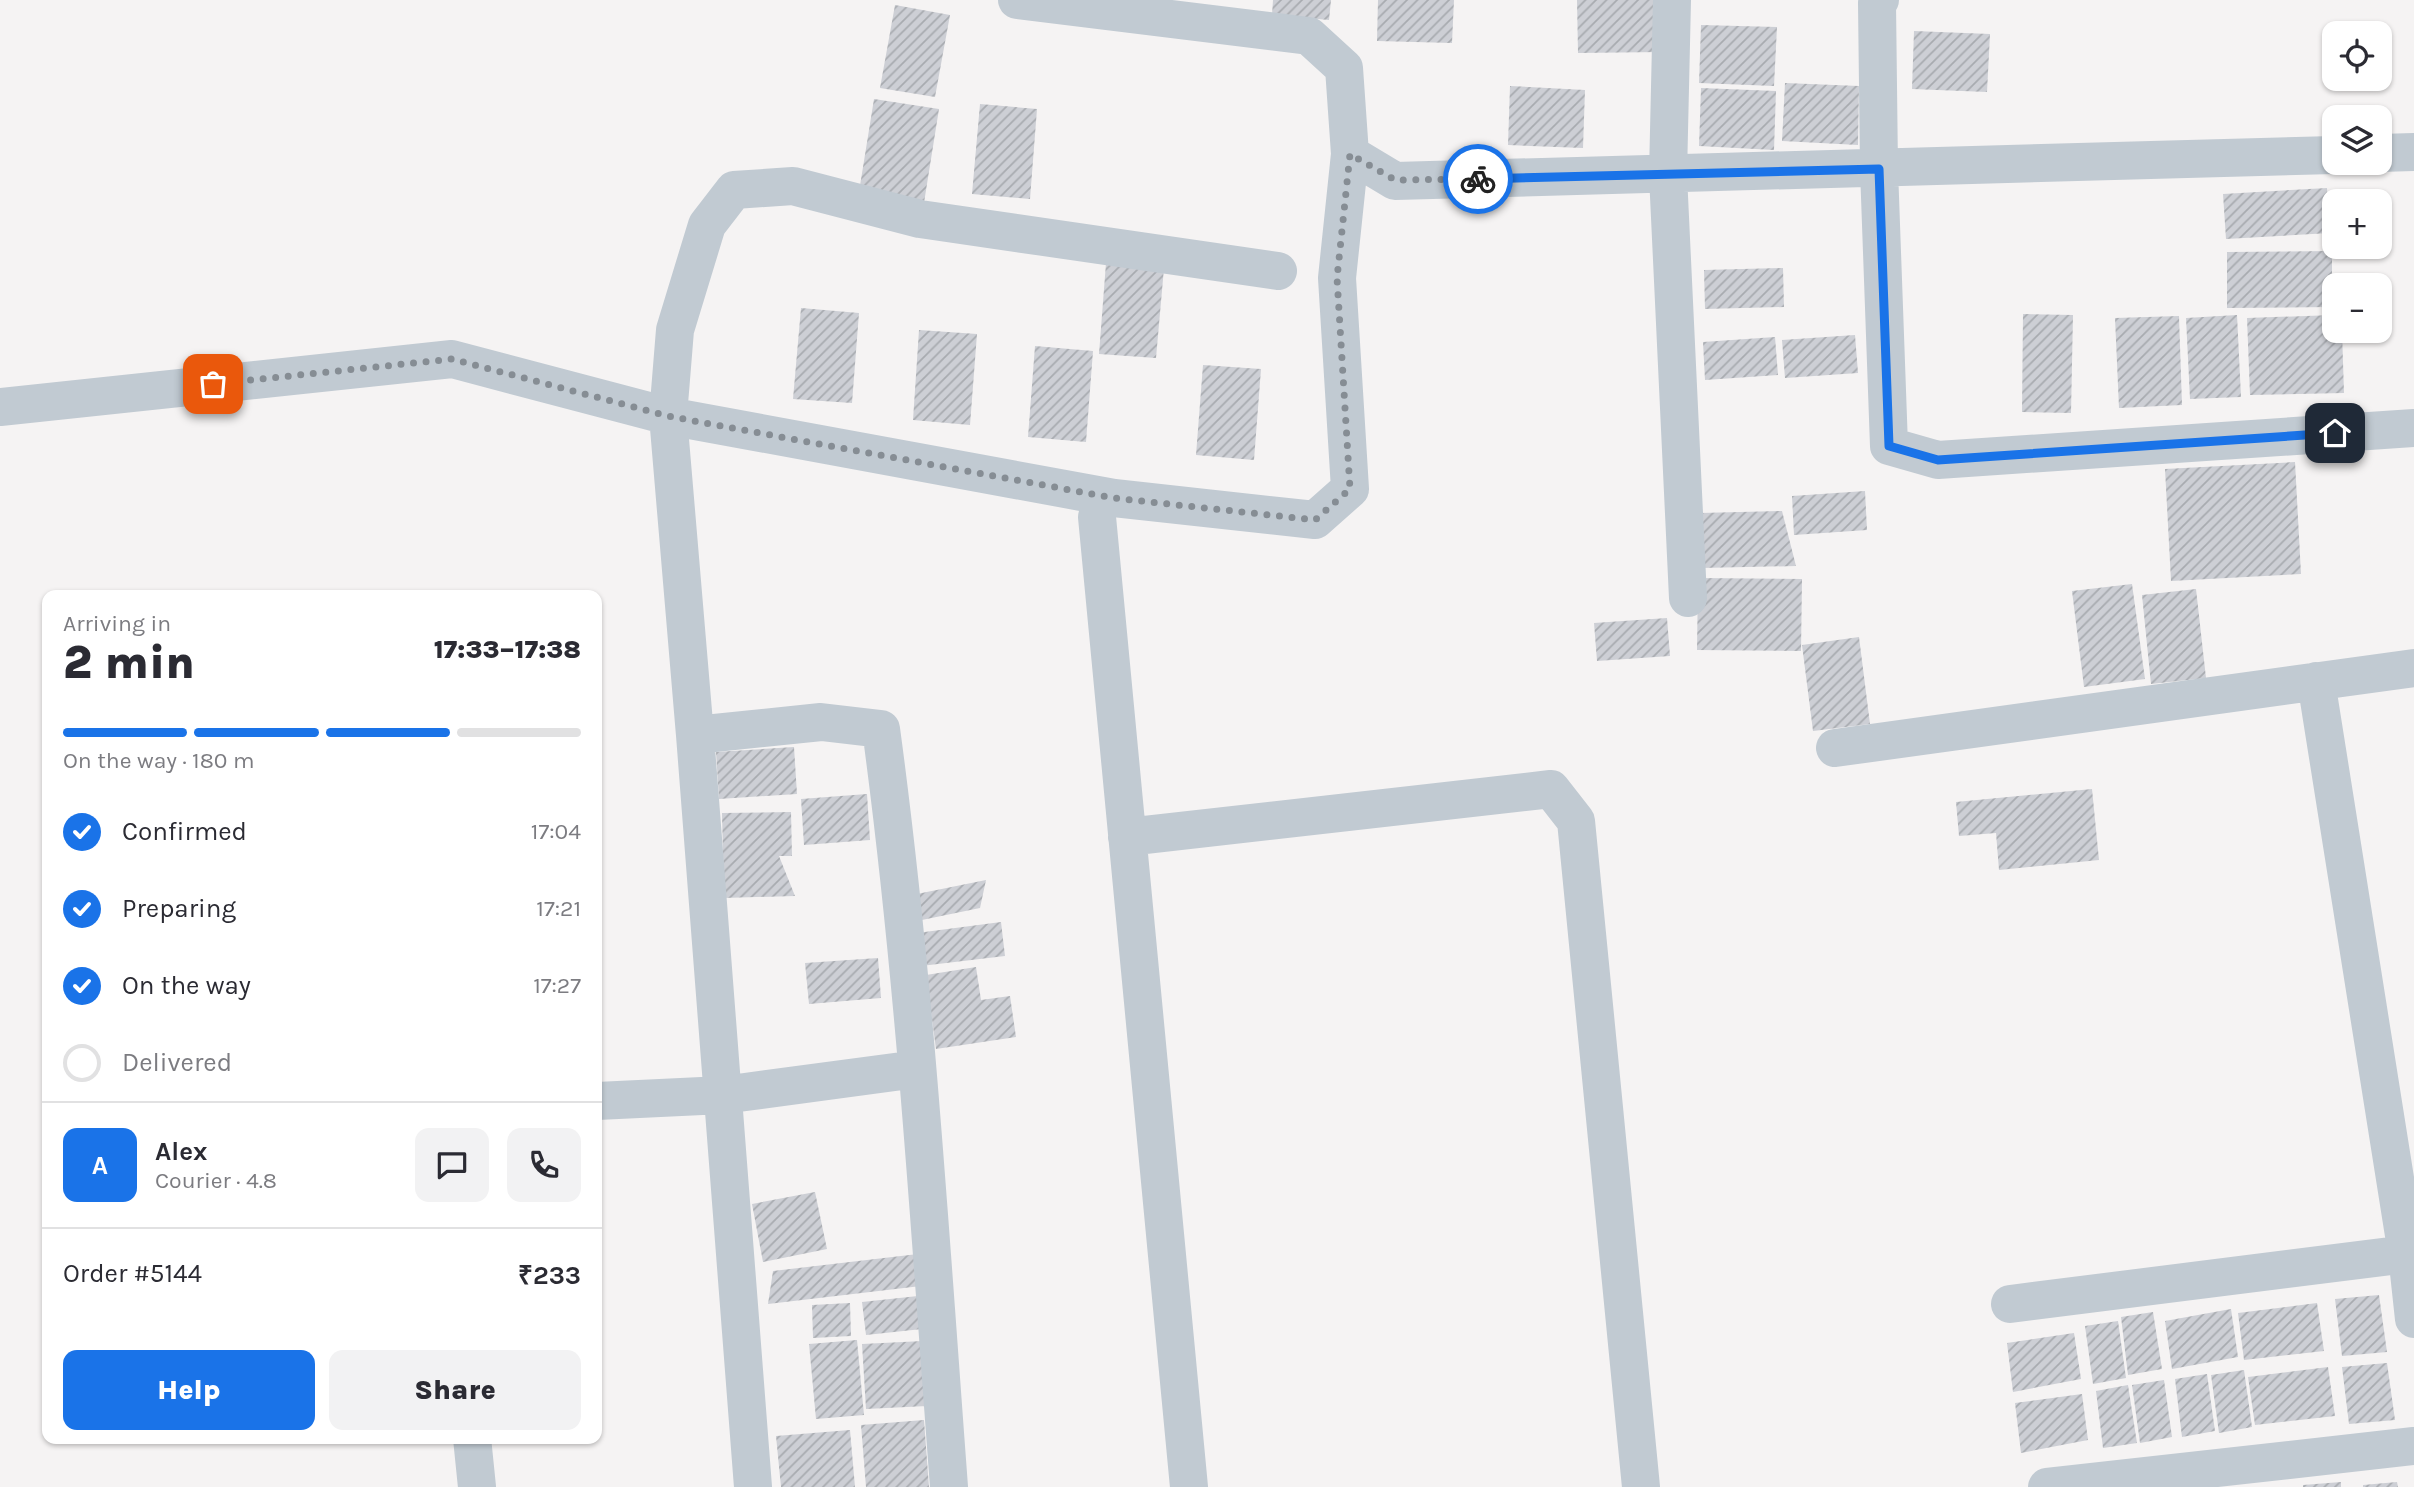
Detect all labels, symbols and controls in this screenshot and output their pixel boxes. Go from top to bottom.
map controls [2322,21,2392,343]
button: locate [2322,21,2392,91]
button: layers [2322,105,2392,175]
courier [1443,144,1513,214]
icon: bike [1459,160,1497,198]
button: + [2322,189,2392,259]
button: − [2322,273,2392,343]
pin [183,354,243,414]
icon: bag [194,365,232,403]
pin [2305,403,2365,463]
icon: home [2316,414,2354,452]
text: Arriving in [63,610,171,637]
text: 17:33–17:38 [434,634,581,665]
text: 2 min [63,636,195,690]
text: On the way · 180 m [63,747,254,774]
icon: check [63,813,101,851]
text: Confirmed [122,816,247,847]
text: 17:04 [531,818,581,845]
icon: check [63,890,101,928]
text: Preparing [122,893,236,924]
text: 17:21 [536,895,581,922]
icon: check [63,967,101,1005]
text: On the way [122,970,251,1001]
text: 17:27 [533,972,581,999]
text: Delivered [122,1047,232,1078]
button: chat [415,1128,489,1202]
button: phone [507,1128,581,1202]
text: Alex [155,1136,207,1167]
text: A [92,1150,108,1181]
text: Courier · 4.8 [155,1167,277,1194]
text: Order #5144 [63,1258,202,1289]
text: ₹233 [518,1260,581,1291]
button: Help [63,1350,315,1430]
button: Share [329,1350,581,1430]

